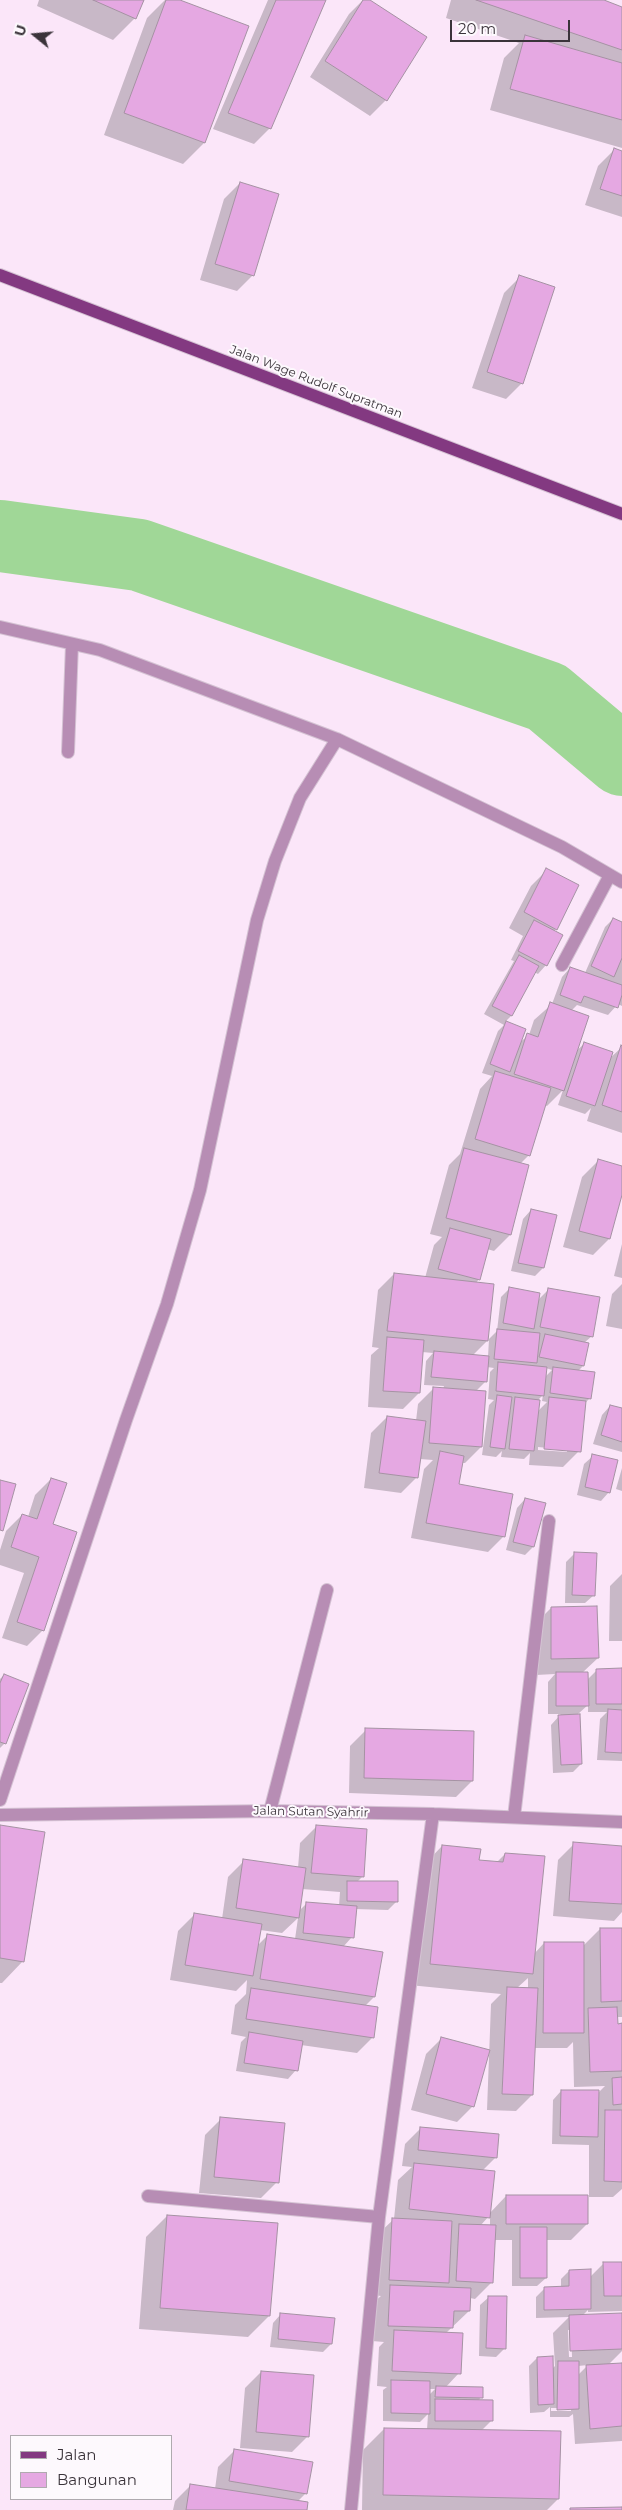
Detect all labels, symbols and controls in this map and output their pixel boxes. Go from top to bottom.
north arrow [10,10,60,60]
scale bar [452,10,572,42]
text: 20 m [458,19,496,38]
text: U [10,23,31,39]
street label: Jalan Wage Rudolf Supratman [228,342,404,422]
street label: Jalan Sutan Syahrir [254,1804,368,1820]
legend [10,2435,172,2500]
text: Jalan [57,2445,96,2464]
text: Bangunan [57,2470,137,2489]

